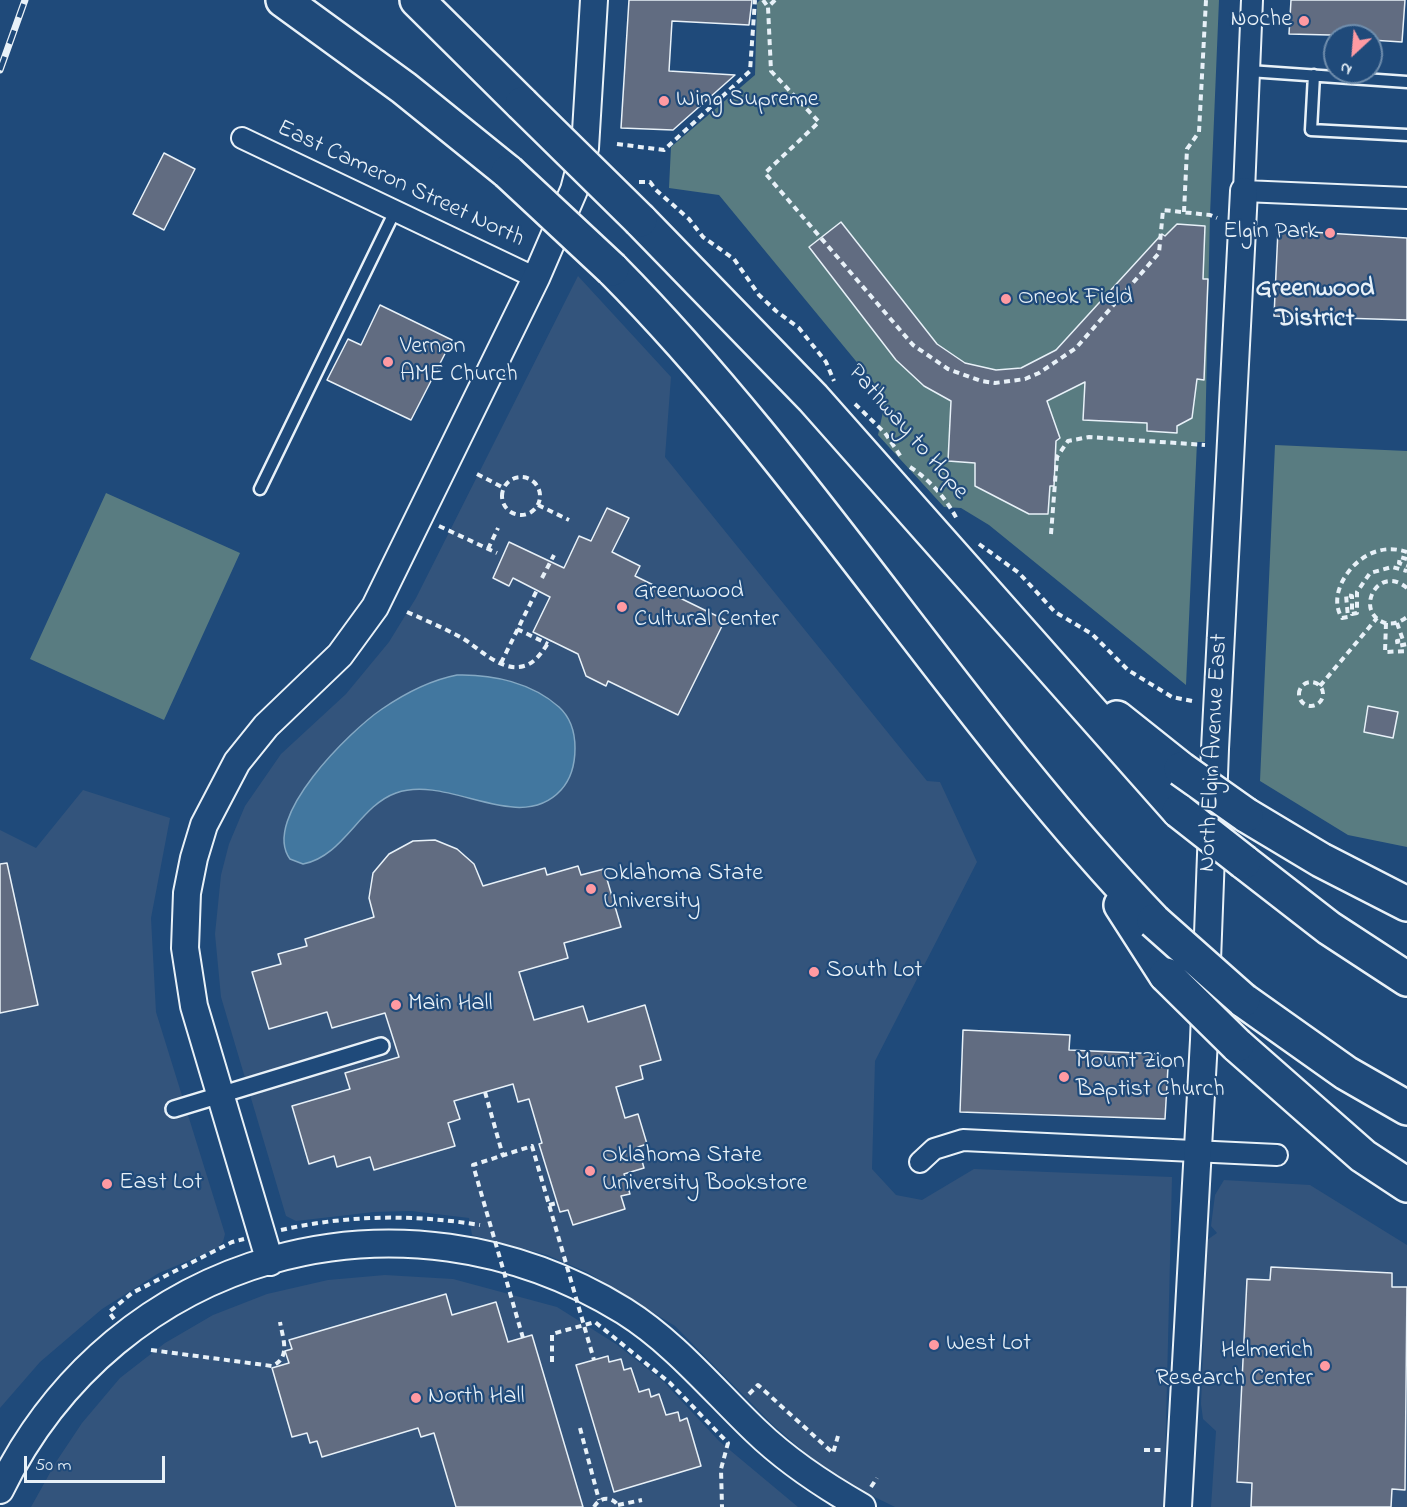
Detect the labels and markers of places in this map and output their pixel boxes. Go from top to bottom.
place label: Noche [1231,7,1292,35]
marker: Noche [1297,14,1311,28]
place label: Wing Supreme [676,87,818,115]
marker: Wing Supreme [657,94,671,108]
place label: Elgin Park [1223,219,1318,247]
marker: Elgin Park [1323,226,1337,240]
place label: Oneok Field [1018,285,1133,313]
marker: Oneok Field [999,292,1013,306]
place label: Vernon AME Church [400,334,518,390]
marker: Vernon AME Church [381,355,395,369]
place label: Greenwood Cultural Center [634,579,779,635]
marker: Greenwood Cultural Center [615,600,629,614]
place label: Oklahoma State University [603,861,763,917]
marker: Oklahoma State University [584,882,598,896]
place label: South Lot [826,958,922,986]
marker: South Lot [807,965,821,979]
place label: Main Hall [408,991,493,1019]
marker: Main Hall [389,998,403,1012]
place label: Mount Zion Baptist Church [1076,1049,1225,1105]
marker: Mount Zion Baptist Church [1057,1070,1071,1084]
place label: Oklahoma State University Bookstore [602,1143,807,1199]
marker: Oklahoma State University Bookstore [583,1164,597,1178]
place label: East Lot [119,1170,202,1198]
marker: East Lot [100,1177,114,1191]
place label: West Lot [946,1331,1031,1359]
marker: West Lot [927,1338,941,1352]
place label: Helmerich Research Center [1156,1338,1313,1394]
marker: Helmerich Research Center [1318,1359,1332,1373]
place label: North Hall [428,1384,525,1412]
marker: North Hall [409,1391,423,1405]

